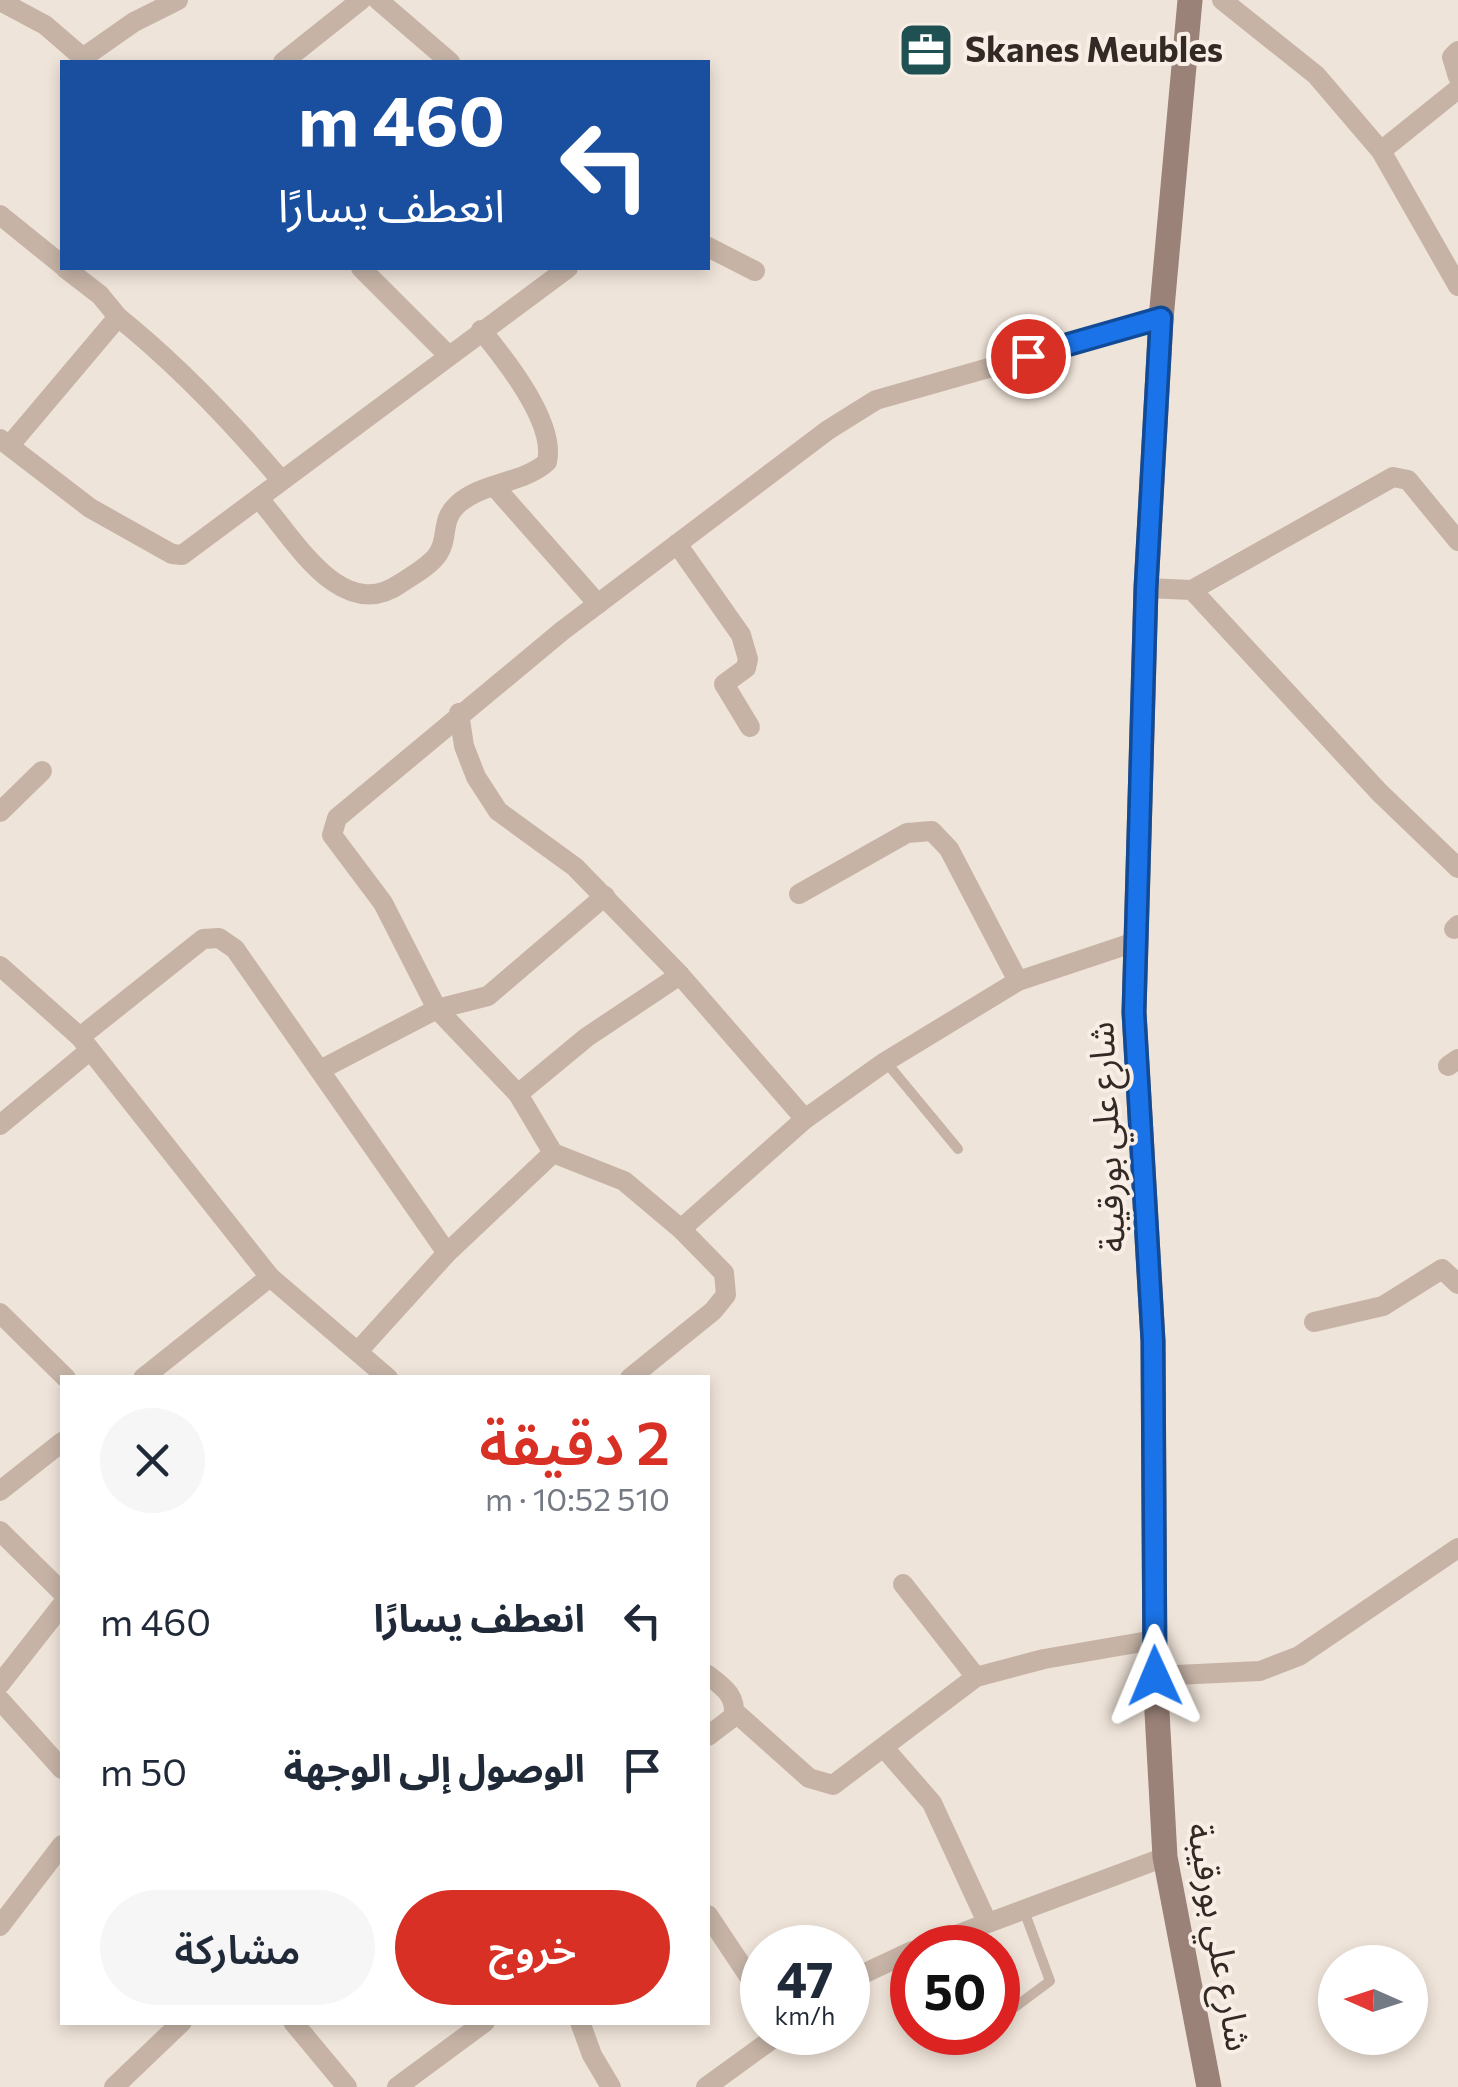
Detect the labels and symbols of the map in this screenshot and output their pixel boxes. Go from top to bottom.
office icon: Skanes Meubles [896,20,956,80]
place label: Skanes Meubles [965,26,1223,69]
pin [986,314,1071,399]
street label: شارع علي بورقيبة [1077,1020,1140,1254]
position arrow [1103,1624,1207,1728]
street label: شارع علي بورقيبة [1172,1819,1263,2055]
speed limit sign: 50 [890,1925,1020,2055]
north arrow [1318,1945,1428,2055]

